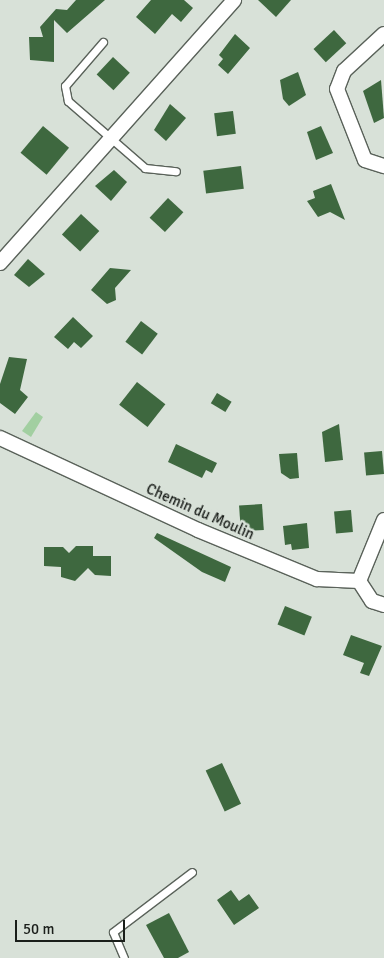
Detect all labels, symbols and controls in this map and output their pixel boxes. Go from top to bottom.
street label: Chemin du Moulin [143,480,257,544]
scale bar [18,910,128,942]
text: 50 m [23,920,54,938]

